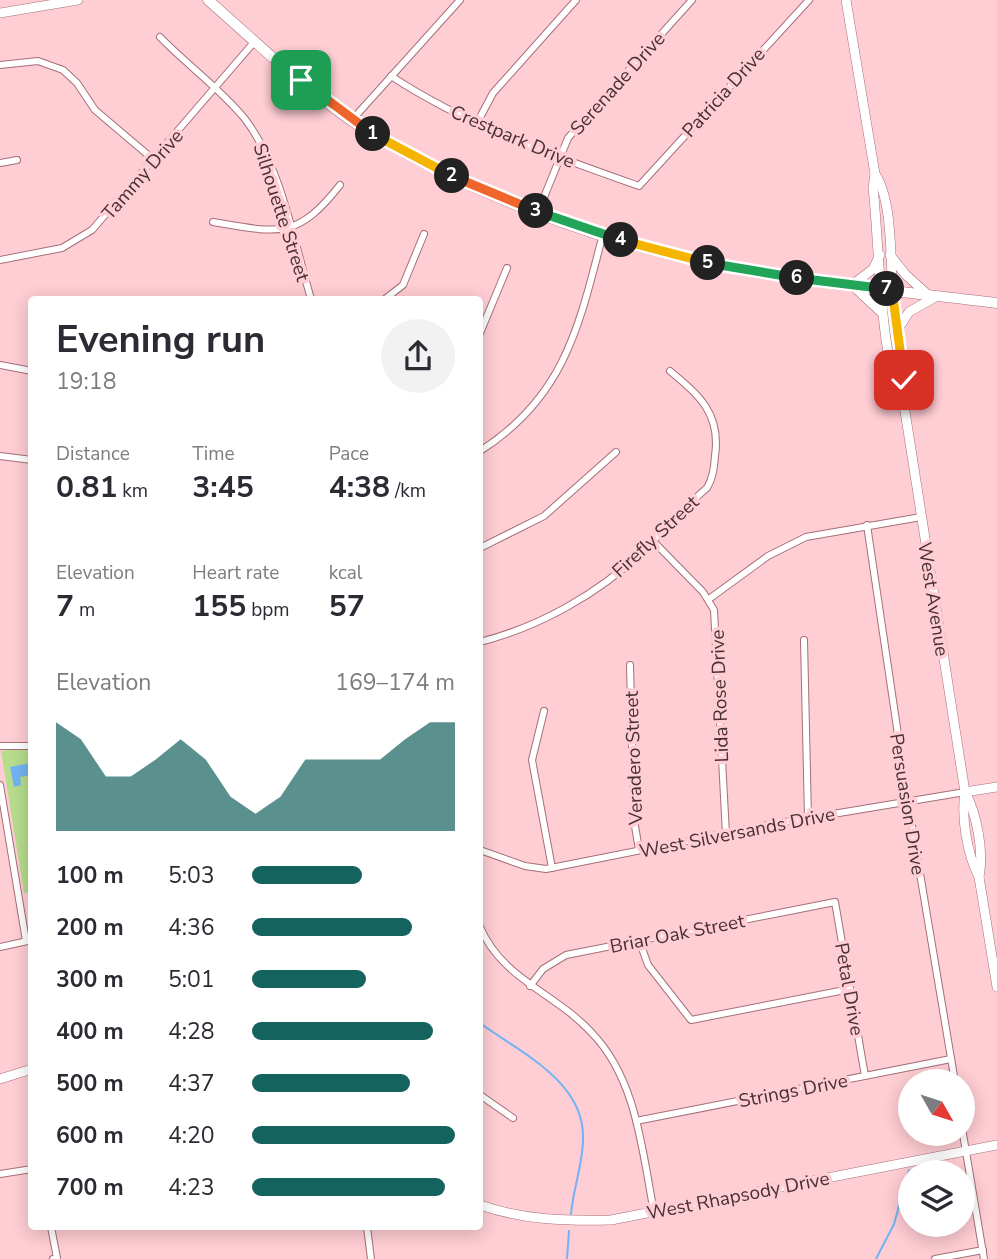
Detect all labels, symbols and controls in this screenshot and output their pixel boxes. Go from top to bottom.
street label: Serenade Drive [564,26,671,141]
street label: Patricia Drive [676,42,771,143]
pin [271,50,331,110]
icon: arrive [282,61,320,99]
street label: Crestpark Drive [446,99,579,175]
pin: 1 [356,116,390,152]
text: 1 [367,120,378,146]
street label: Tammy Drive [96,124,189,226]
street label: Silhouette Street [246,140,316,285]
pin: 2 [434,158,470,194]
text: 2 [446,162,457,188]
pin: 3 [518,194,554,228]
text: 3 [530,197,541,223]
pin: 4 [604,222,638,258]
text: 4 [615,226,626,252]
pin: 5 [690,246,726,280]
text: 5 [702,249,713,275]
pin: 6 [780,260,814,296]
text: 6 [791,264,802,290]
pin: 7 [870,272,904,306]
text: 7 [881,275,892,301]
text: Evening run [56,314,265,365]
button: share [381,319,455,393]
pin [874,350,934,410]
icon: check [885,361,923,399]
text: 19:18 [56,366,116,397]
text: Distance [56,441,130,467]
text: Time [192,441,235,467]
text: Pace [329,441,369,467]
text: 0.81 [56,467,117,508]
text: 3:45 [192,467,254,508]
text: 4:38 [329,467,390,508]
text: km [117,478,148,504]
text: /km [390,478,426,504]
street label: Firefly Street [607,490,705,584]
street label: West Avenue [911,540,955,658]
text: Elevation [56,560,135,586]
text: Heart rate [192,560,279,586]
text: kcal [329,560,362,586]
text: 7 [56,586,74,627]
text: 155 [192,586,246,627]
text: 57 [329,586,365,627]
text: m [74,597,95,623]
text: bpm [246,597,290,623]
street label: Lida Rose Drive [705,629,735,763]
text: Elevation [56,667,151,698]
text: 169–174 m [335,667,455,698]
street label: Veradero Street [619,690,649,826]
street label: Persuasion Drive [883,731,931,877]
street label: West Silversands Drive [637,801,837,865]
text: 100 m [56,860,124,891]
text: 5:03 [168,860,215,891]
street label: Briar Oak Street [608,908,747,960]
text: 200 m [56,912,124,943]
text: 4:36 [168,912,215,943]
street label: Petal Drive [828,941,870,1038]
text: 300 m [56,964,124,995]
text: 5:01 [168,964,215,995]
text: 400 m [56,1016,124,1047]
text: 4:28 [168,1016,215,1047]
text: 500 m [56,1068,124,1099]
text: 4:37 [168,1068,215,1099]
street label: Strings Drive [736,1068,850,1114]
north arrow [898,1069,975,1146]
map controls [898,1069,975,1237]
text: 600 m [56,1120,124,1151]
text: 4:20 [168,1120,215,1151]
button: layers [898,1160,975,1237]
street label: West Rhapsody Drive [645,1166,832,1226]
text: 700 m [56,1172,124,1203]
text: 4:23 [168,1172,215,1203]

